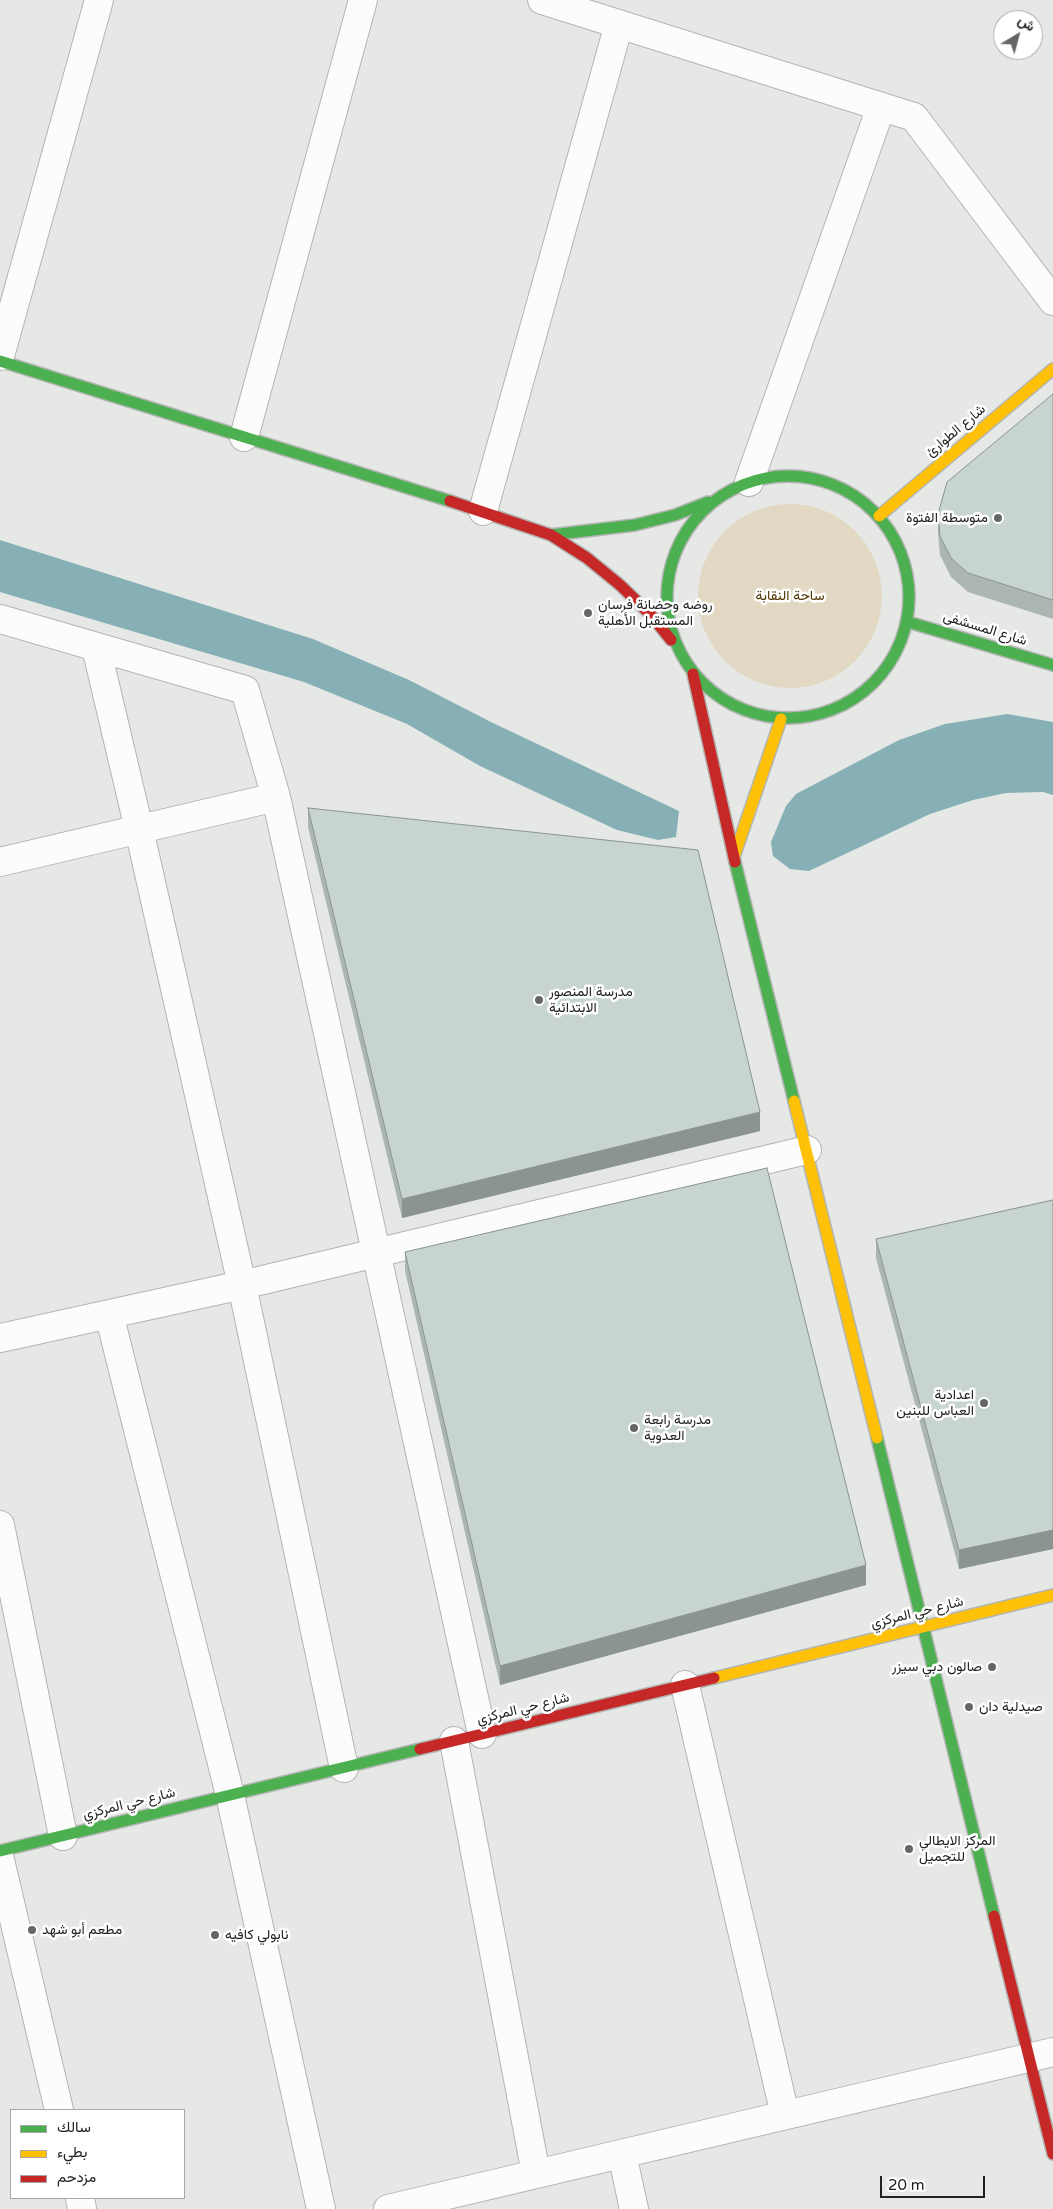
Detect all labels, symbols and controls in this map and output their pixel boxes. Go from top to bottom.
north arrow [993,10,1043,60]
text: ش [1015,12,1039,35]
street label: شارع الطوارئ [923,401,989,461]
place label: متوسطة الفتوة [906,510,988,526]
marker: متوسطة الفتوة [992,512,1004,524]
park label: ساحة النقابة [756,588,824,604]
place label: روضه وحضانة فرسان المستقبل الأهلية [598,597,713,630]
marker: روضه وحضانة فرسان المستقبل الأهلية [582,607,594,619]
street label: شارع المسشفى [941,608,1029,650]
place label: مدرسة المنصور الابتدائية [549,984,633,1016]
marker: مدرسة المنصور الابتدائية [533,994,545,1006]
place label: اعدادية العباس للبنين [896,1387,974,1420]
marker: اعدادية العباس للبنين [978,1397,990,1409]
place label: مدرسة رابعة العدوية [644,1412,711,1444]
marker: مدرسة رابعة العدوية [628,1422,640,1434]
street label: شارع حي المركزي [869,1593,965,1633]
place label: صالون دبي سيزر [892,1659,982,1675]
marker: صالون دبي سيزر [986,1661,998,1673]
street label: شارع حي المركزي [475,1689,571,1729]
place label: صيدلية دان [979,1699,1043,1715]
marker: صيدلية دان [963,1701,975,1713]
street label: شارع حي المركزي [81,1784,177,1824]
place label: المركز الايطالي للتجميل [919,1833,995,1865]
marker: المركز الايطالي للتجميل [903,1843,915,1855]
place label: مطعم أبو شهد [42,1922,122,1938]
marker: مطعم أبو شهد [26,1924,38,1936]
place label: نابولي كافيه [225,1927,288,1943]
marker: نابولي كافيه [209,1929,221,1941]
legend [10,2109,185,2199]
text: سالك [57,2118,91,2136]
text: بطيء [57,2143,87,2161]
scale bar [883,2166,988,2198]
text: مزدحم [57,2168,96,2186]
text: 20 m [888,2176,925,2194]

